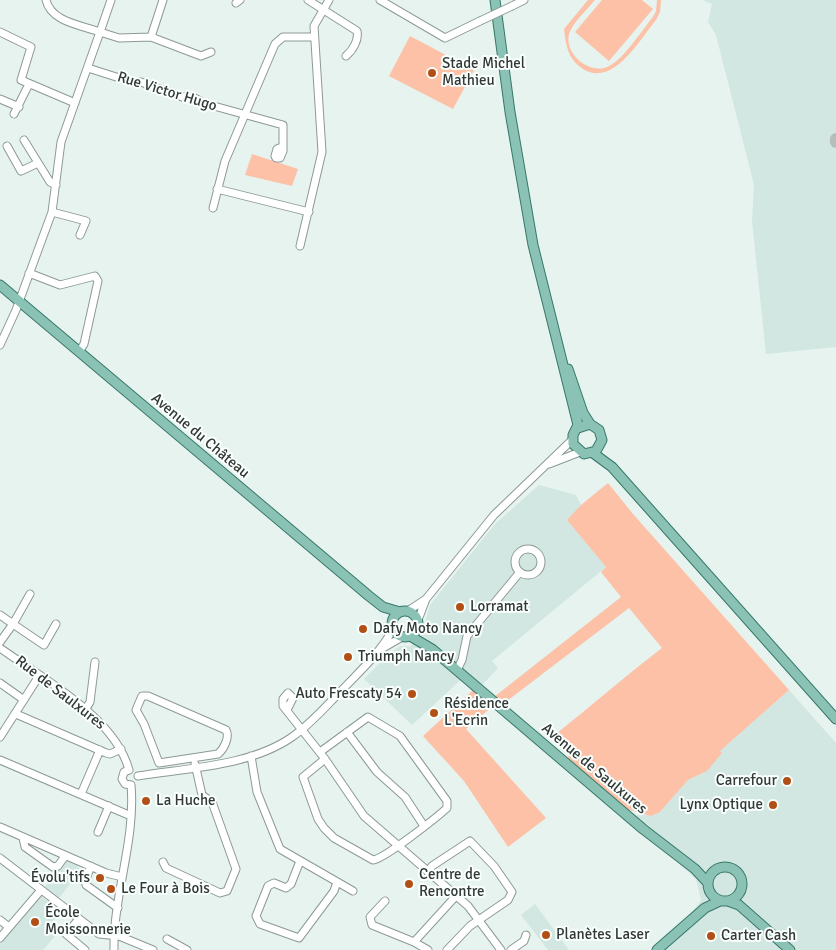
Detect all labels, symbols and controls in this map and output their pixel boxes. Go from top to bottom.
place label: Stade Michel Mathieu [442,55,525,90]
marker: Stade Michel Mathieu [426,67,438,79]
street label: Rue Victor Hugo [115,68,219,116]
street label: Avenue du Château [147,390,253,482]
place label: Lorramat [470,598,528,616]
marker: Lorramat [454,601,466,613]
place label: Dafy Moto Nancy [373,620,482,638]
marker: Dafy Moto Nancy [357,623,369,635]
place label: Triumph Nancy [358,648,454,666]
marker: Triumph Nancy [342,651,354,663]
street label: Rue de Saulxures [11,652,109,734]
place label: Auto Frescaty 54 [295,685,402,703]
marker: Auto Frescaty 54 [406,688,418,700]
place label: Résidence L'Ecrin [444,695,509,730]
marker: Résidence L'Ecrin [428,707,440,719]
street label: Avenue de Saulxures [538,720,650,818]
place label: Carrefour [716,772,777,790]
marker: Carrefour [781,775,793,787]
place label: La Huche [156,792,216,810]
marker: La Huche [140,795,152,807]
place label: Lynx Optique [680,796,763,814]
marker: Lynx Optique [767,799,779,811]
place label: Centre de Rencontre [419,866,484,901]
place label: Évolu'tifs [31,869,90,887]
marker: Évolu'tifs [94,872,106,884]
marker: Centre de Rencontre [403,878,415,890]
place label: Le Four à Bois [121,880,210,898]
marker: Le Four à Bois [105,883,117,895]
place label: École Moissonnerie [45,904,131,939]
marker: École Moissonnerie [29,916,41,928]
place label: Planètes Laser [556,926,650,944]
place label: Carter Cash [721,927,796,945]
marker: Planètes Laser [540,929,552,941]
marker: Carter Cash [705,930,717,942]

